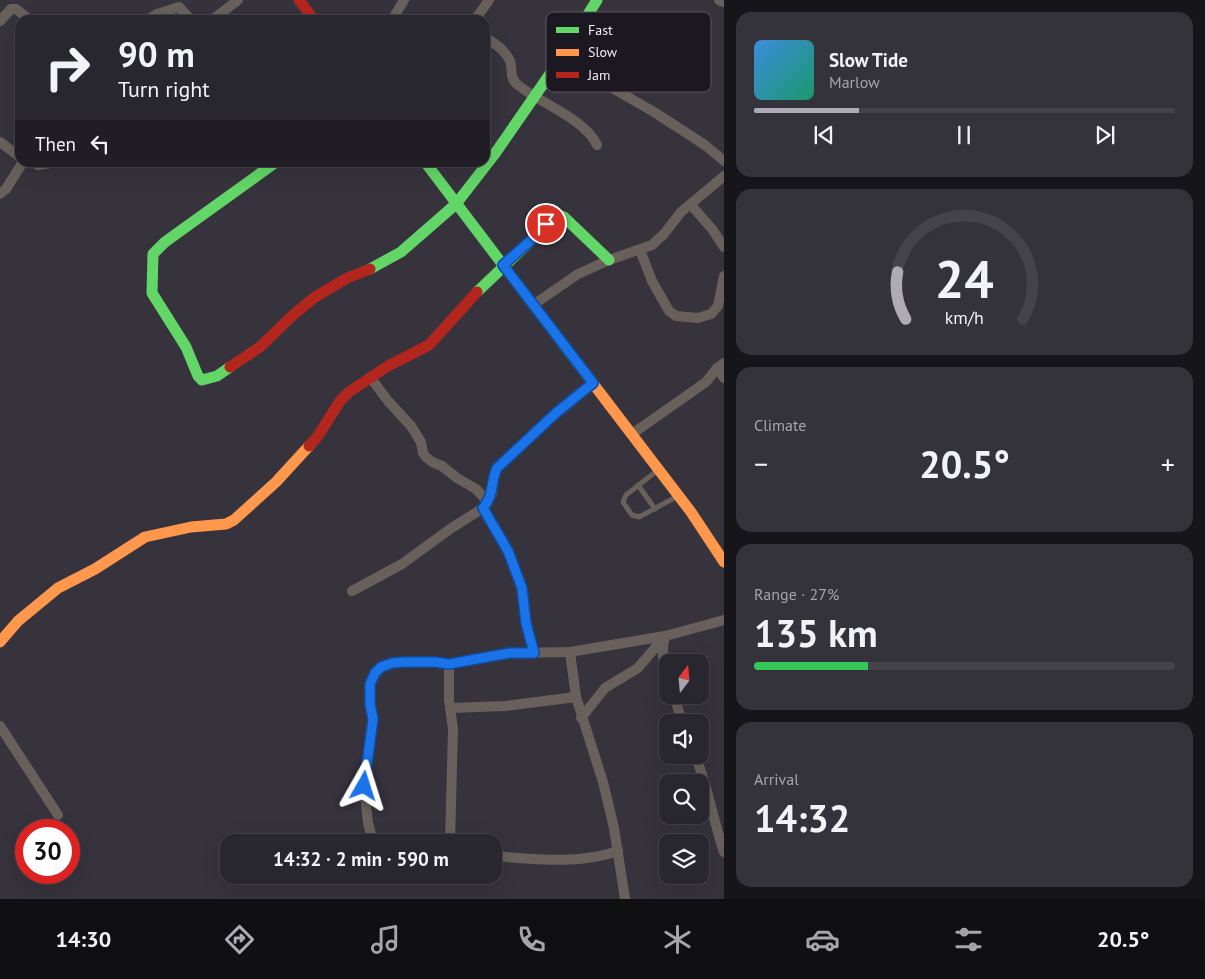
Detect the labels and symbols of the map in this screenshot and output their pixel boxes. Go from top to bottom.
legend [546,12,711,92]
text: Fast [588,21,613,39]
text: Slow [588,43,618,61]
text: Jam [587,66,610,84]
pin [525,203,567,245]
north arrow [659,654,709,704]
position arrow [337,759,389,811]
speed limit sign: 30 [15,819,80,884]

